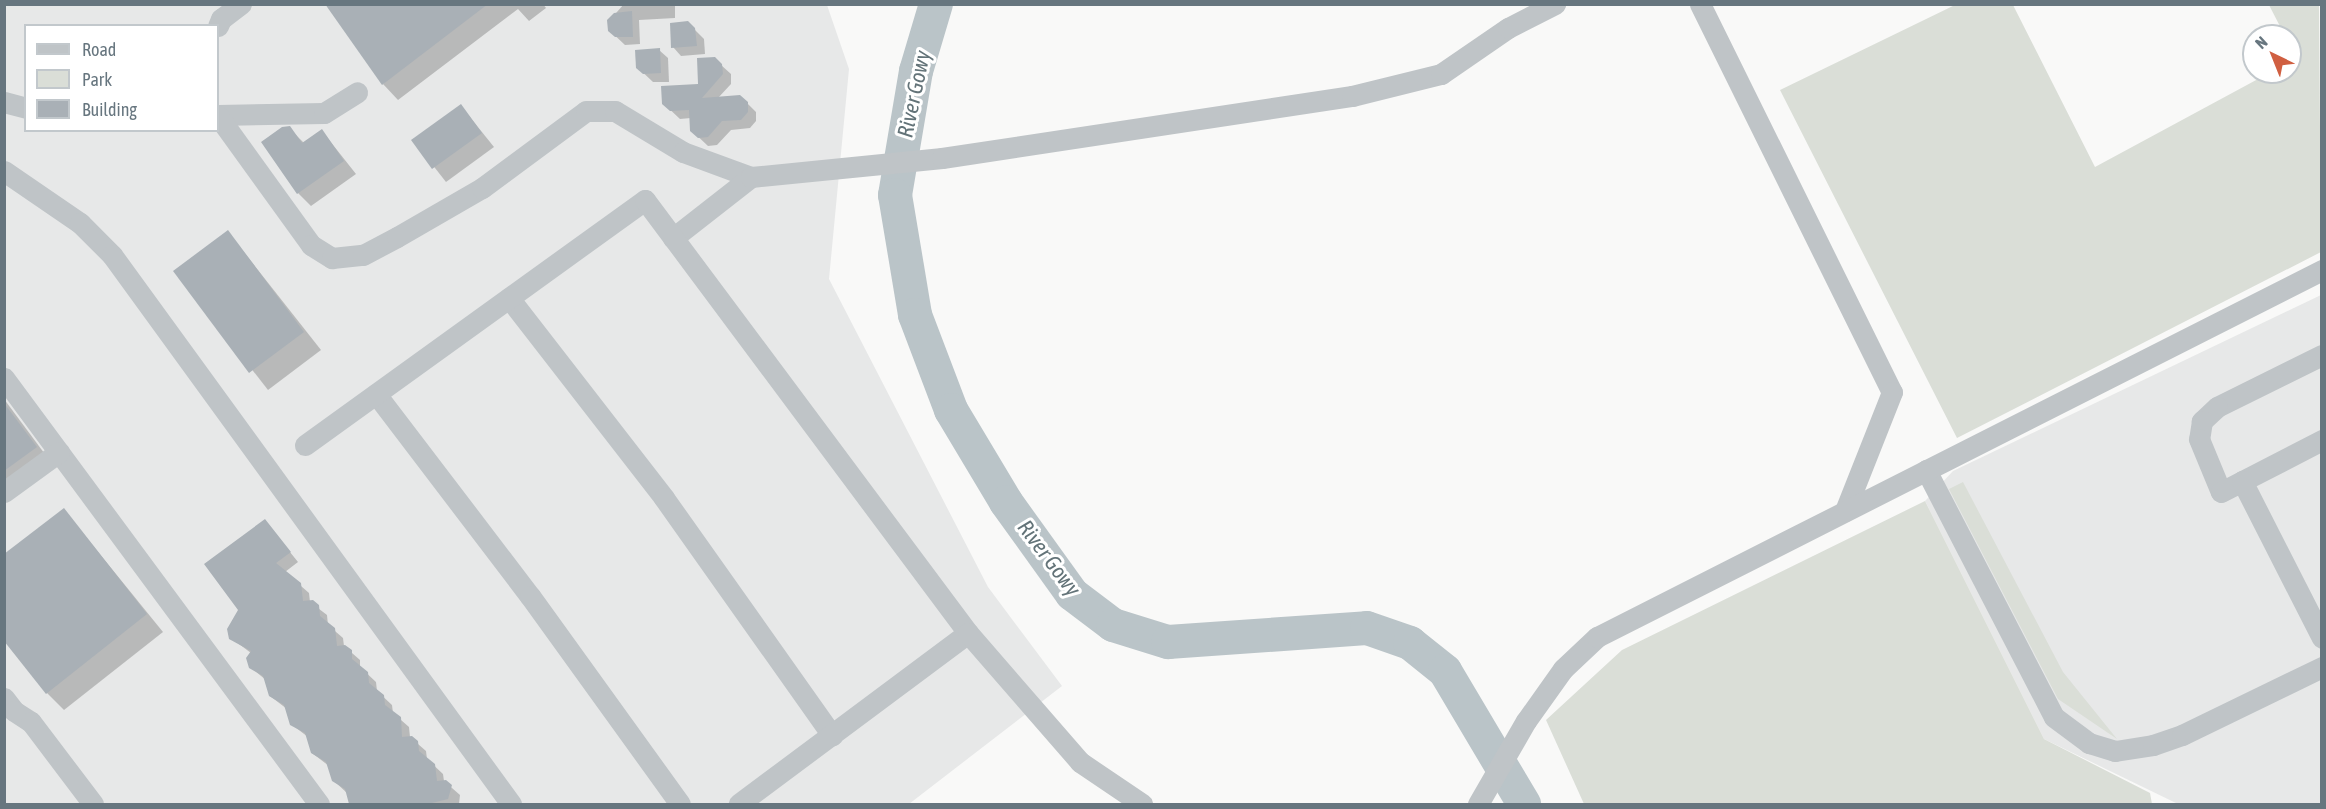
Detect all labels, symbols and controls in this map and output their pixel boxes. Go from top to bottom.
legend [24,24,219,132]
north arrow [2242,24,2302,84]
text: N [2251,32,2271,52]
text: Road [82,39,116,60]
water label: River Gowy [892,48,936,140]
text: Park [82,69,112,90]
text: Building [82,99,137,120]
water label: River Gowy [1012,515,1086,601]

